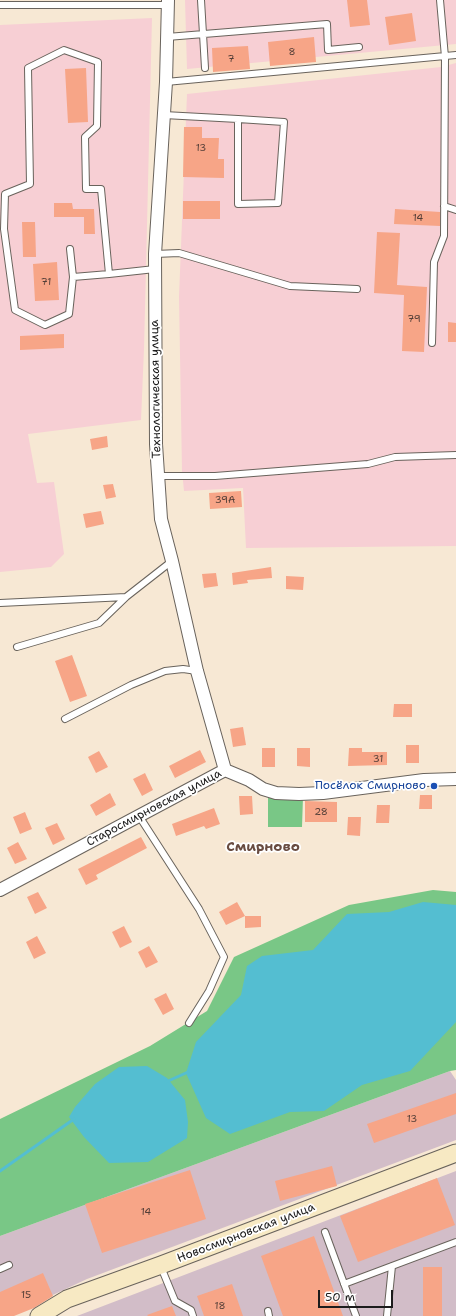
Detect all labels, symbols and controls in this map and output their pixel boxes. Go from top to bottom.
house number: 8 [289,46,295,58]
house number: 7 [228,53,234,65]
house number: 13 [196,142,206,154]
house number: 14 [413,212,423,224]
house number: 71 [41,276,51,288]
house number: 79 [407,313,421,325]
street label: Технологическая улица [148,319,164,459]
house number: 39А [215,494,235,506]
house number: 31 [373,753,383,765]
street label: Старосмирновская улица [84,766,224,850]
place label: Посёлок Смирново [315,779,426,793]
marker: Посёлок Смирново [429,781,439,791]
house number: 28 [314,806,328,818]
district label: Смирново [226,839,300,855]
house number: 13 [407,1113,417,1125]
street label: Новосмирновская улица [175,1200,317,1266]
house number: 14 [141,1206,151,1218]
scale bar [320,1282,395,1308]
house number: 15 [21,1289,31,1301]
text: 50 m [325,1289,355,1305]
house number: 18 [214,1300,226,1312]

